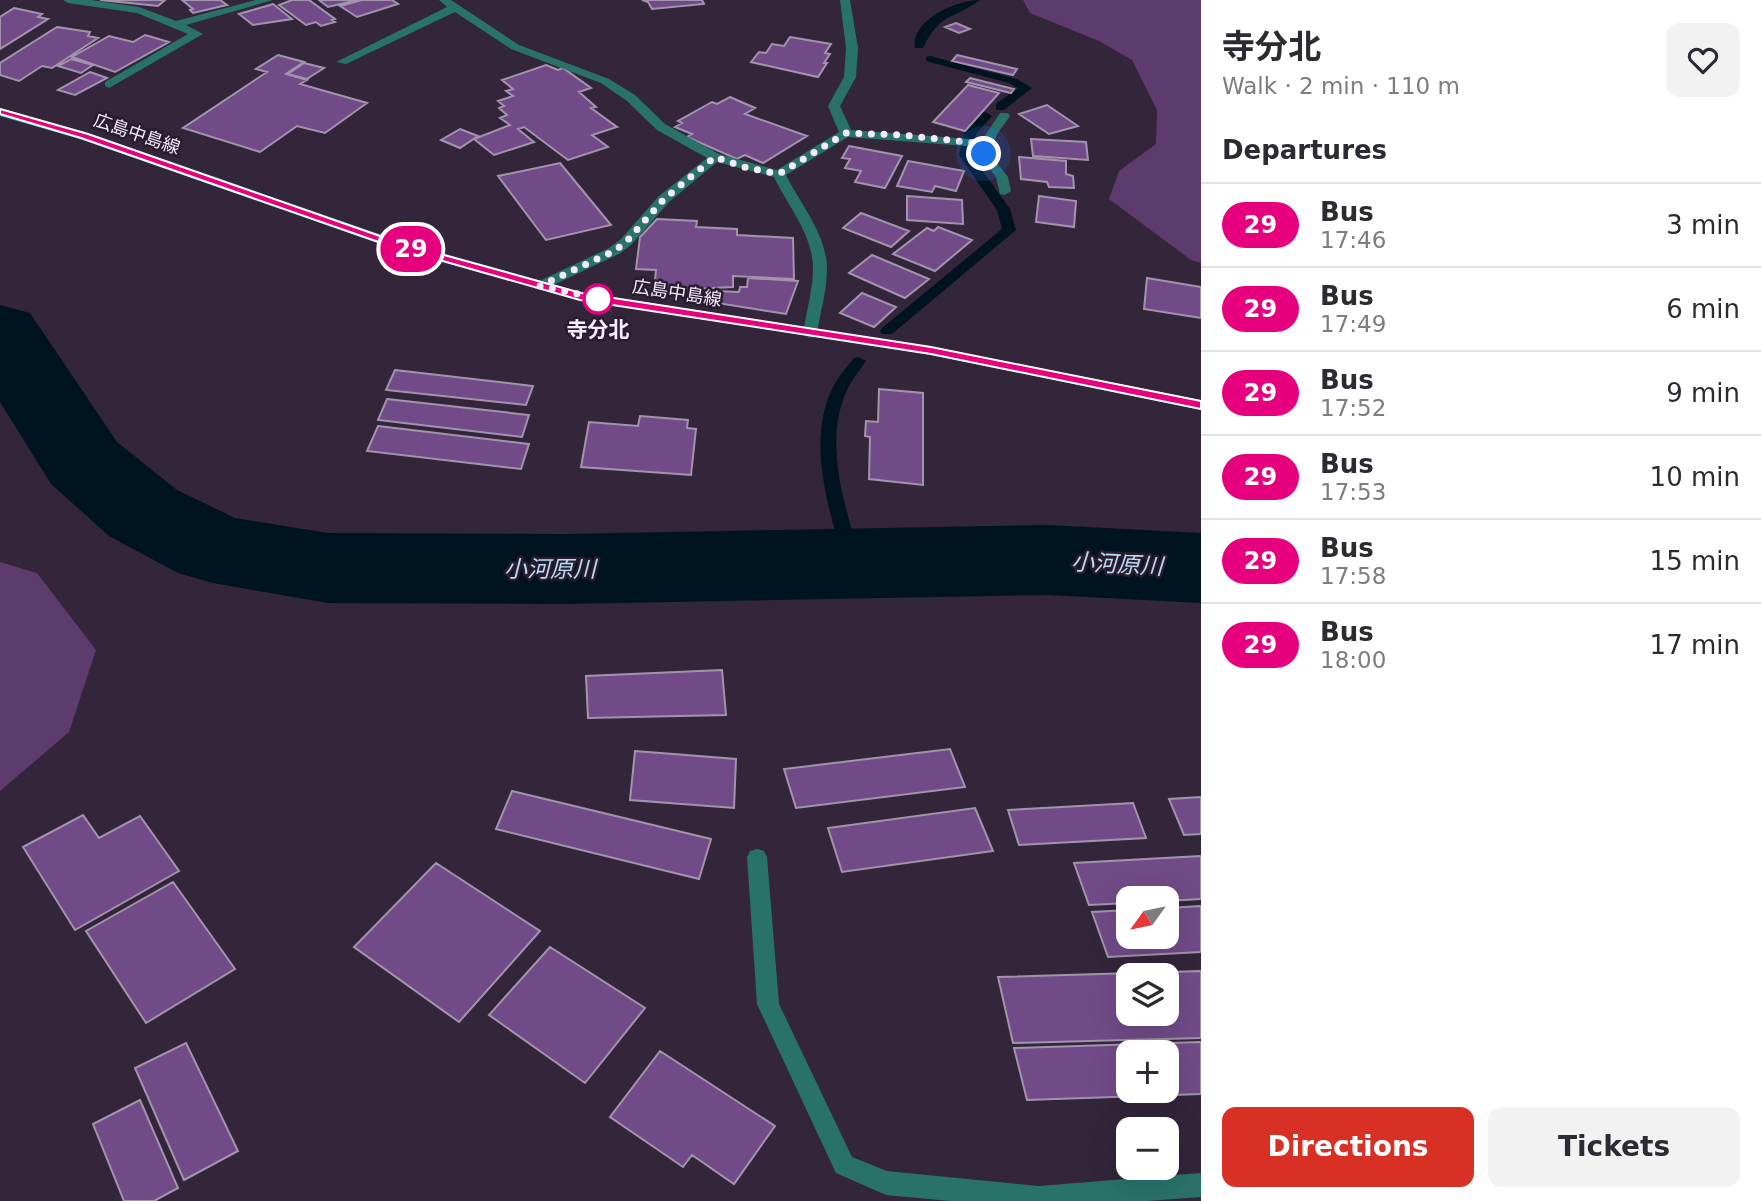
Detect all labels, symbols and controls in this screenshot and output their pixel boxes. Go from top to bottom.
button: heart [1666,23,1740,97]
text: 寺分北 [1222,27,1321,66]
text: Walk · 2 min · 110 m [1222,73,1460,99]
street label: 広島中島線 [91,109,183,158]
text: Departures [1222,135,1387,165]
your location [966,136,1001,171]
text: Bus [1320,197,1374,227]
text: 3 min [1666,210,1740,240]
text: 29 [1244,211,1277,239]
line badge: 29 [380,226,443,272]
text: 17:46 [1320,227,1386,253]
text: 29 [394,235,428,263]
street label: 広島中島線 [631,275,723,310]
text: Bus [1320,281,1374,311]
marker: 寺分北 [583,284,613,314]
text: 6 min [1666,294,1740,324]
text: 29 [1244,295,1277,323]
text: 17:49 [1320,311,1386,337]
place label: 寺分北 [567,318,630,342]
text: Bus [1320,365,1374,395]
text: 9 min [1666,378,1740,408]
text: 29 [1244,379,1277,407]
text: 17:52 [1320,395,1386,421]
text: Bus [1320,449,1374,479]
text: 10 min [1650,462,1740,492]
text: 29 [1244,463,1277,491]
text: 17:53 [1320,479,1386,505]
text: Bus [1320,533,1374,563]
text: 15 min [1650,546,1740,576]
text: 29 [1244,547,1277,575]
water label: 小河原川 [1070,549,1167,580]
water label: 小河原川 [504,556,599,582]
text: 17:58 [1320,563,1386,589]
text: Bus [1320,617,1374,647]
text: 17 min [1650,630,1740,660]
text: 29 [1244,631,1277,659]
text: 18:00 [1320,647,1386,673]
north arrow [1116,886,1180,948]
map controls [1116,886,1179,1180]
button: layers [1116,963,1179,1026]
button: + [1116,1040,1179,1103]
button: Directions [1222,1107,1474,1187]
button: Tickets [1488,1107,1740,1187]
button: − [1116,1117,1179,1180]

